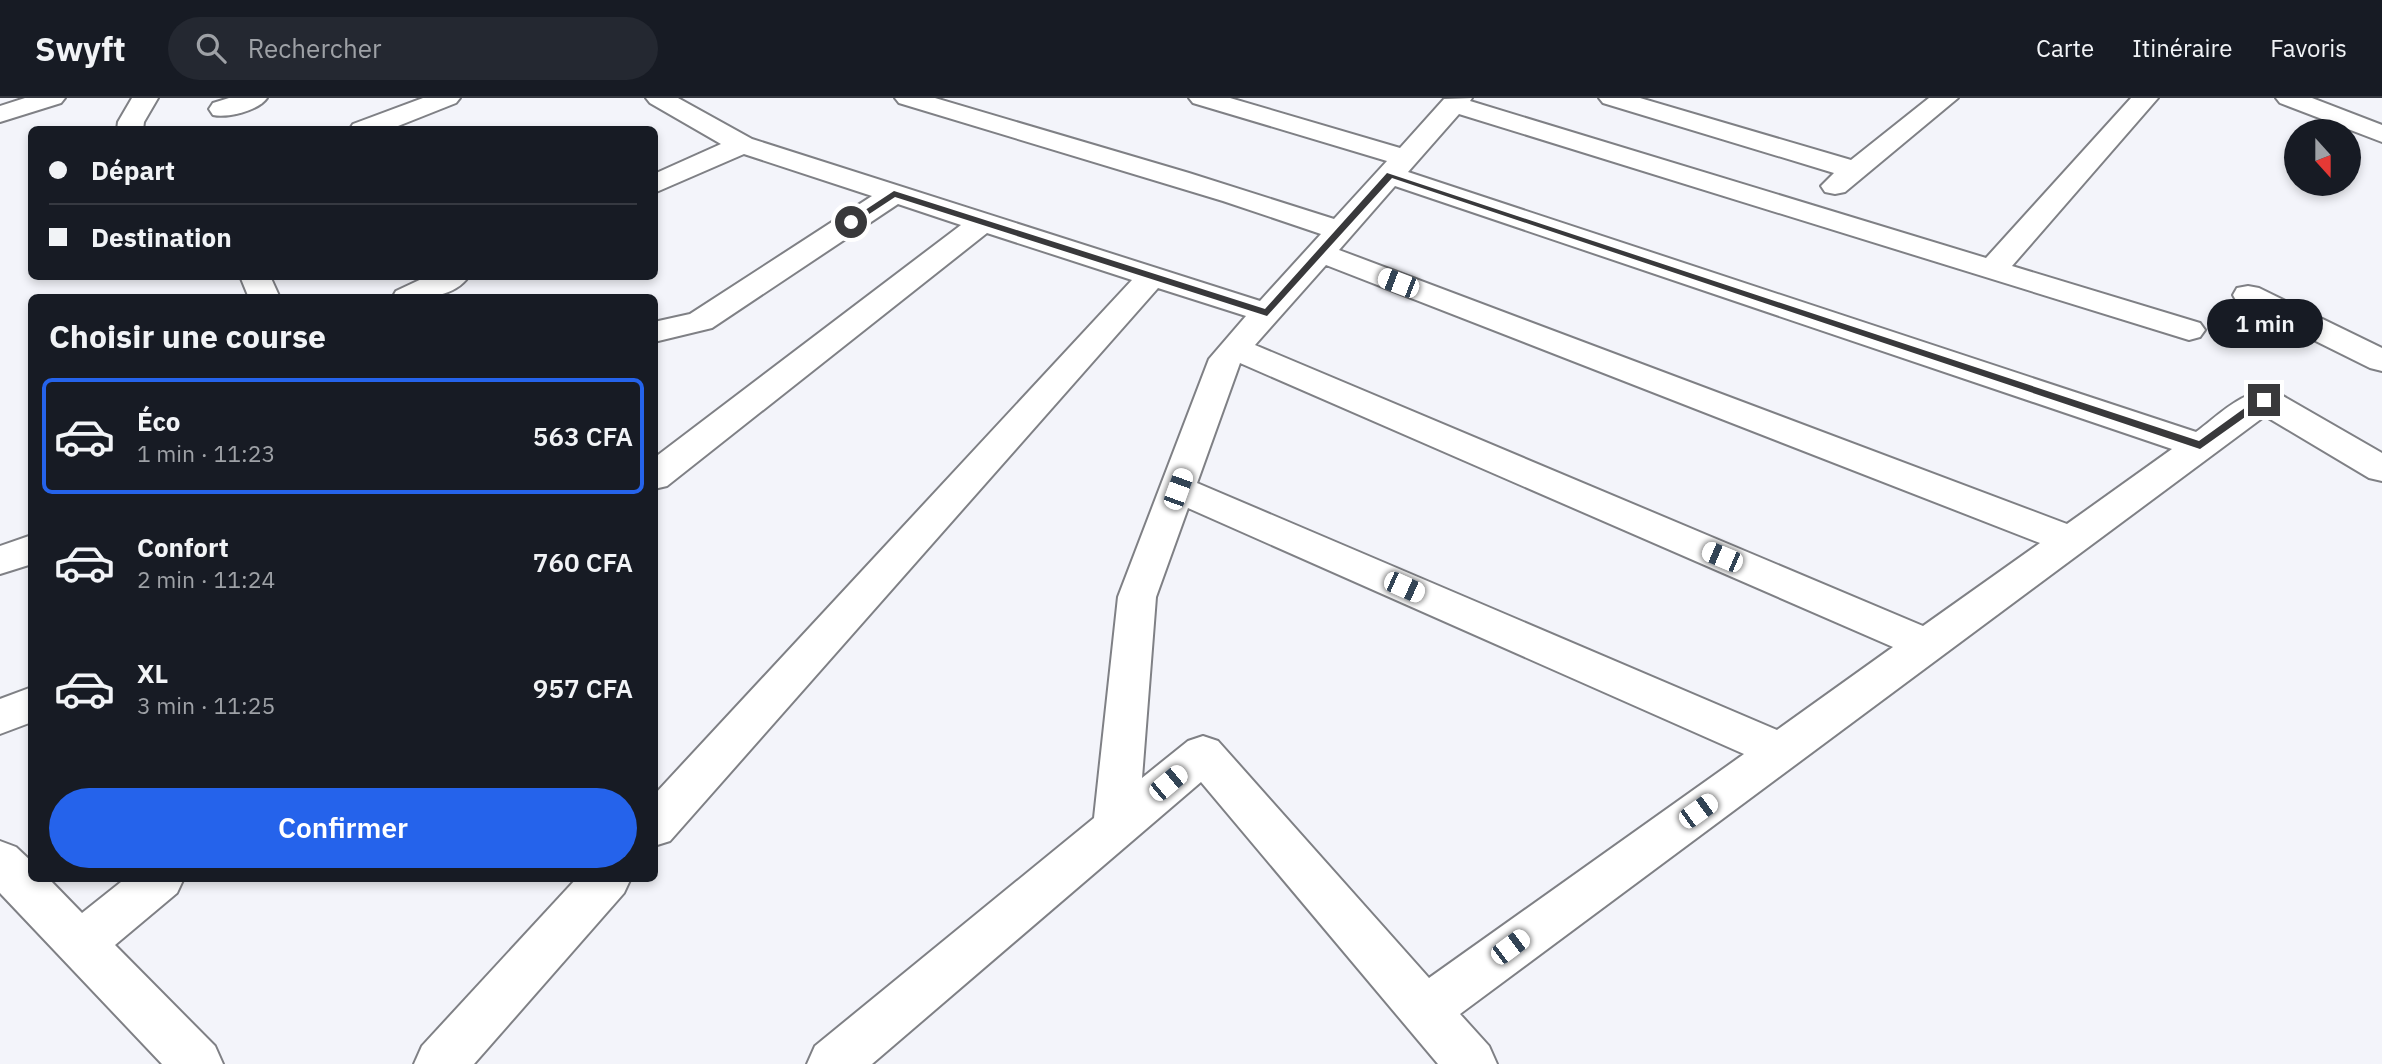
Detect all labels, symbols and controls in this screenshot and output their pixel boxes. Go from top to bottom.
search box [168,17,658,80]
text: Swyft [35,27,126,70]
icon: search [192,29,230,67]
text: Rechercher [248,31,381,65]
text: Carte [2036,32,2094,64]
text: Itinéraire [2132,32,2232,64]
text: Favoris [2270,32,2347,64]
north arrow [2284,119,2361,196]
map controls [2284,119,2361,196]
text: Départ [91,153,175,187]
route start [835,206,867,238]
text: Destination [91,220,232,254]
car [1375,266,1422,300]
callout: 1 min [2206,299,2322,348]
text: 1 min [2235,308,2295,338]
text: Choisir une course [49,315,326,357]
route end [2248,384,2280,416]
text: Éco [137,404,181,438]
icon: car [53,405,116,468]
text: 563 CFA [533,419,633,453]
text: 1 min · 11:23 [137,438,275,468]
car [1161,466,1196,512]
text: Confort [137,530,229,564]
icon: car [53,531,116,594]
car [1699,539,1746,575]
text: 760 CFA [533,545,633,579]
text: 2 min · 11:24 [137,564,275,594]
car [1381,569,1428,605]
text: XL [137,656,168,690]
icon: car [53,657,116,720]
text: 957 CFA [533,671,633,705]
text: 3 min · 11:25 [137,690,275,720]
car [1146,761,1191,805]
button: Confirmer [49,788,637,868]
car [1675,790,1722,832]
car [1487,926,1534,968]

